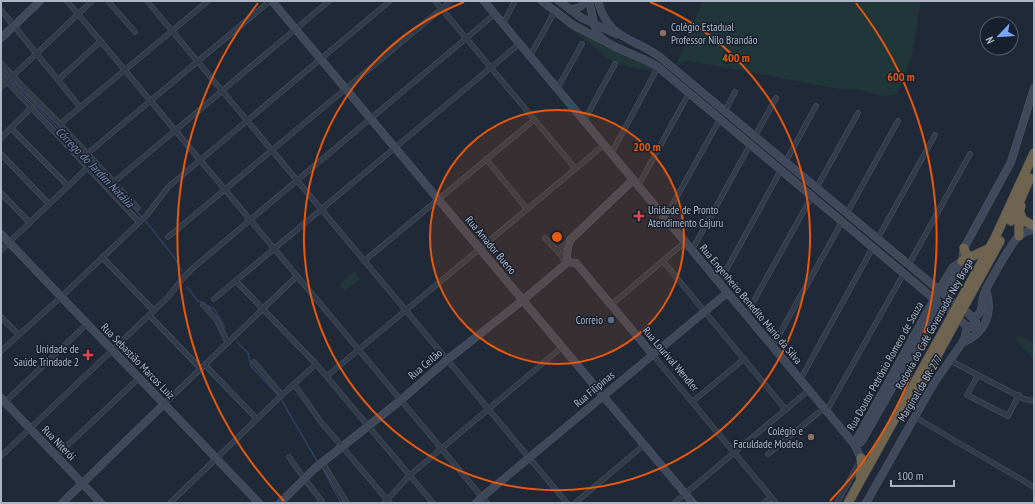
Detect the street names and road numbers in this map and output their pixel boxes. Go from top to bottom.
street label: Rua Amador Bueno [462,213,520,277]
street label: Rua Engenheiro Benedito Mário da Silva [697,241,805,367]
street label: Rodovia do Café Governador Ney Braga [892,256,976,392]
street label: Rua Doutor Petrônio Romero de Souza [844,299,926,433]
street label: Rua Sebastião Marcos Luiz [98,320,178,402]
street label: Rua Lourival Wendler [640,324,702,394]
street label: Rua Ceilão [405,346,445,382]
street label: Marginal da BR-277 [895,352,945,424]
street label: Rua Filipinas [571,368,617,410]
street label: Rua Niterói [39,423,79,463]

